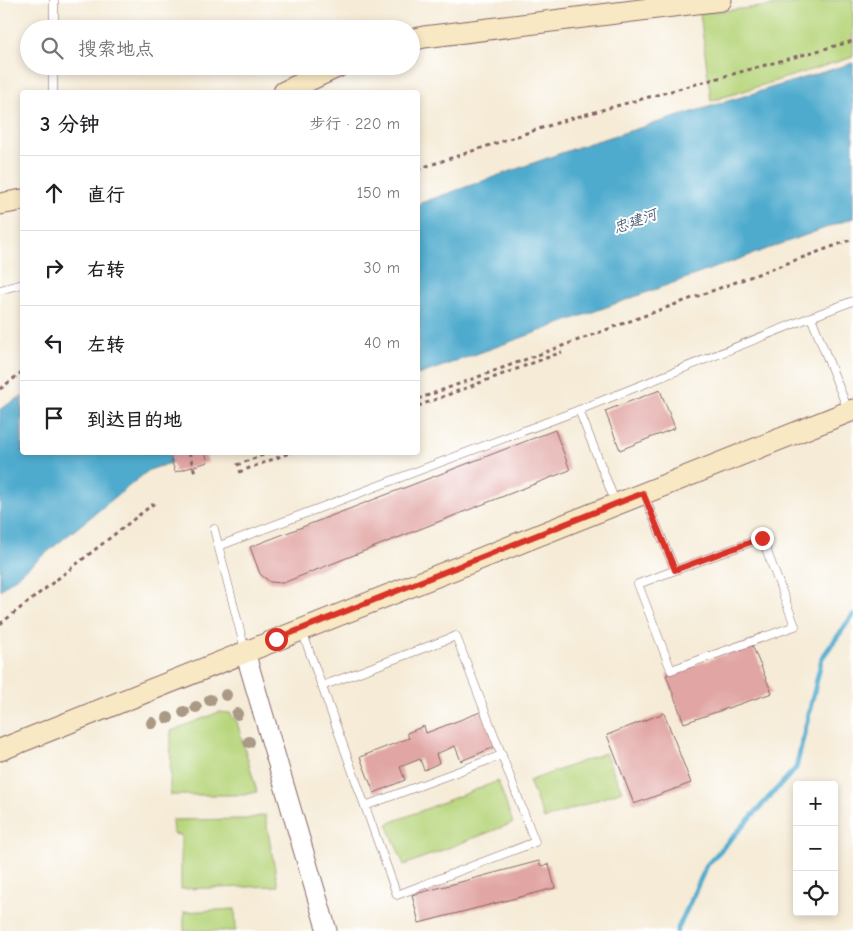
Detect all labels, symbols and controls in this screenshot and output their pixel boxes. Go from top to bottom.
search box [20,20,420,75]
icon: search [38,34,66,62]
text: 搜索地点 [78,38,154,60]
text: 3 分钟 [40,112,100,136]
text: 步行 · 220 m [309,115,400,133]
icon: ahead [40,179,68,207]
text: 直行 [87,184,125,206]
text: 150 m [357,184,400,202]
water label: 忠建河 [611,204,662,237]
icon: right [40,254,68,282]
text: 右转 [87,259,125,281]
text: 30 m [364,259,400,277]
icon: left [40,329,68,357]
text: 左转 [87,334,125,356]
text: 40 m [364,334,400,352]
icon: arrive [40,404,68,432]
text: 到达目的地 [87,409,182,431]
route end [751,527,774,550]
route start [265,628,288,651]
map controls [793,781,838,916]
button: + [793,781,838,826]
button: − [793,826,838,871]
button: locate [793,871,838,916]

